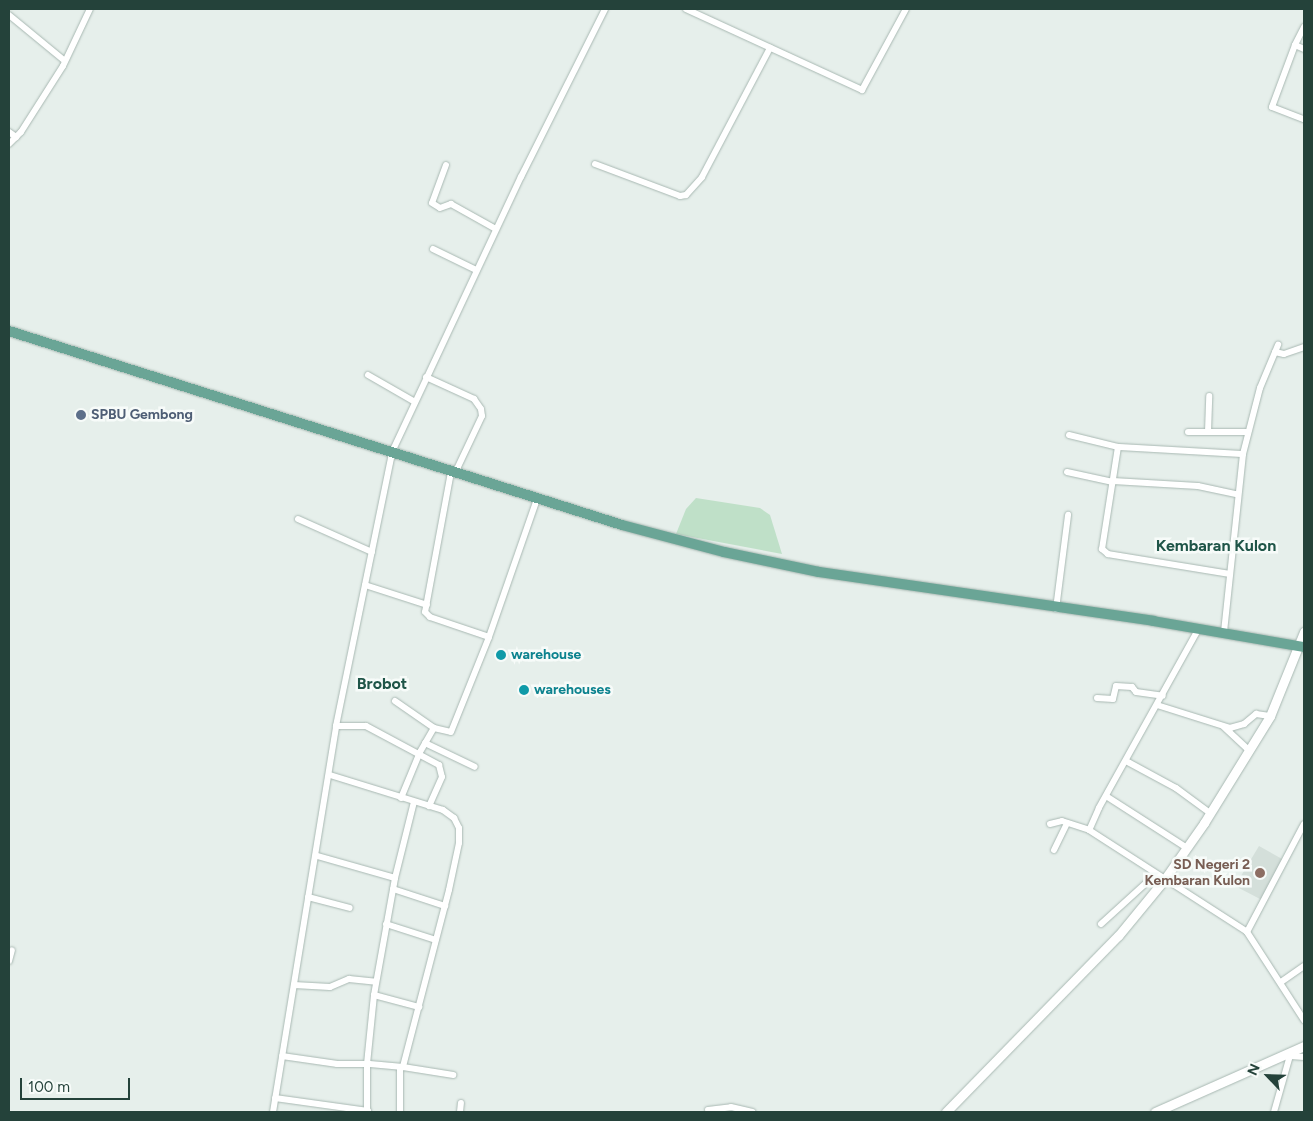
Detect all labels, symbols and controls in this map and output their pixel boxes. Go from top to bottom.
place label: SPBU Gembong [91,407,193,423]
marker: SPBU Gembong [75,409,87,421]
district label: Kembaran Kulon [1156,536,1276,556]
place label: warehouse [511,647,581,663]
marker: warehouse [495,649,507,661]
district label: Brobot [357,674,407,694]
place label: warehouses [534,682,611,698]
marker: warehouses [518,684,530,696]
place label: SD Negeri 2 Kembaran Kulon [1145,857,1250,890]
marker: SD Negeri 2 Kembaran Kulon [1254,867,1266,879]
north arrow [1243,1051,1293,1101]
text: N [1244,1061,1264,1078]
scale bar [22,1068,132,1100]
text: 100 m [28,1078,70,1096]

